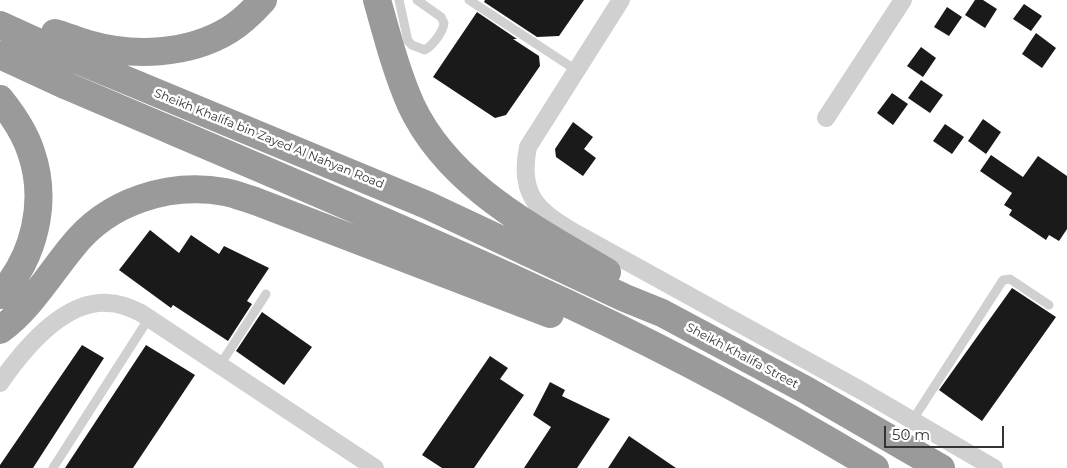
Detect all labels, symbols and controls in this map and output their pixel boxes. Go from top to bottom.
street label: Sheikh Khalifa bin Zayed Al Nahyan Road [152,86,386,192]
street label: Sheikh Khalifa Street [683,320,801,392]
scale bar [887,416,1007,448]
text: 50 m [892,425,930,444]

